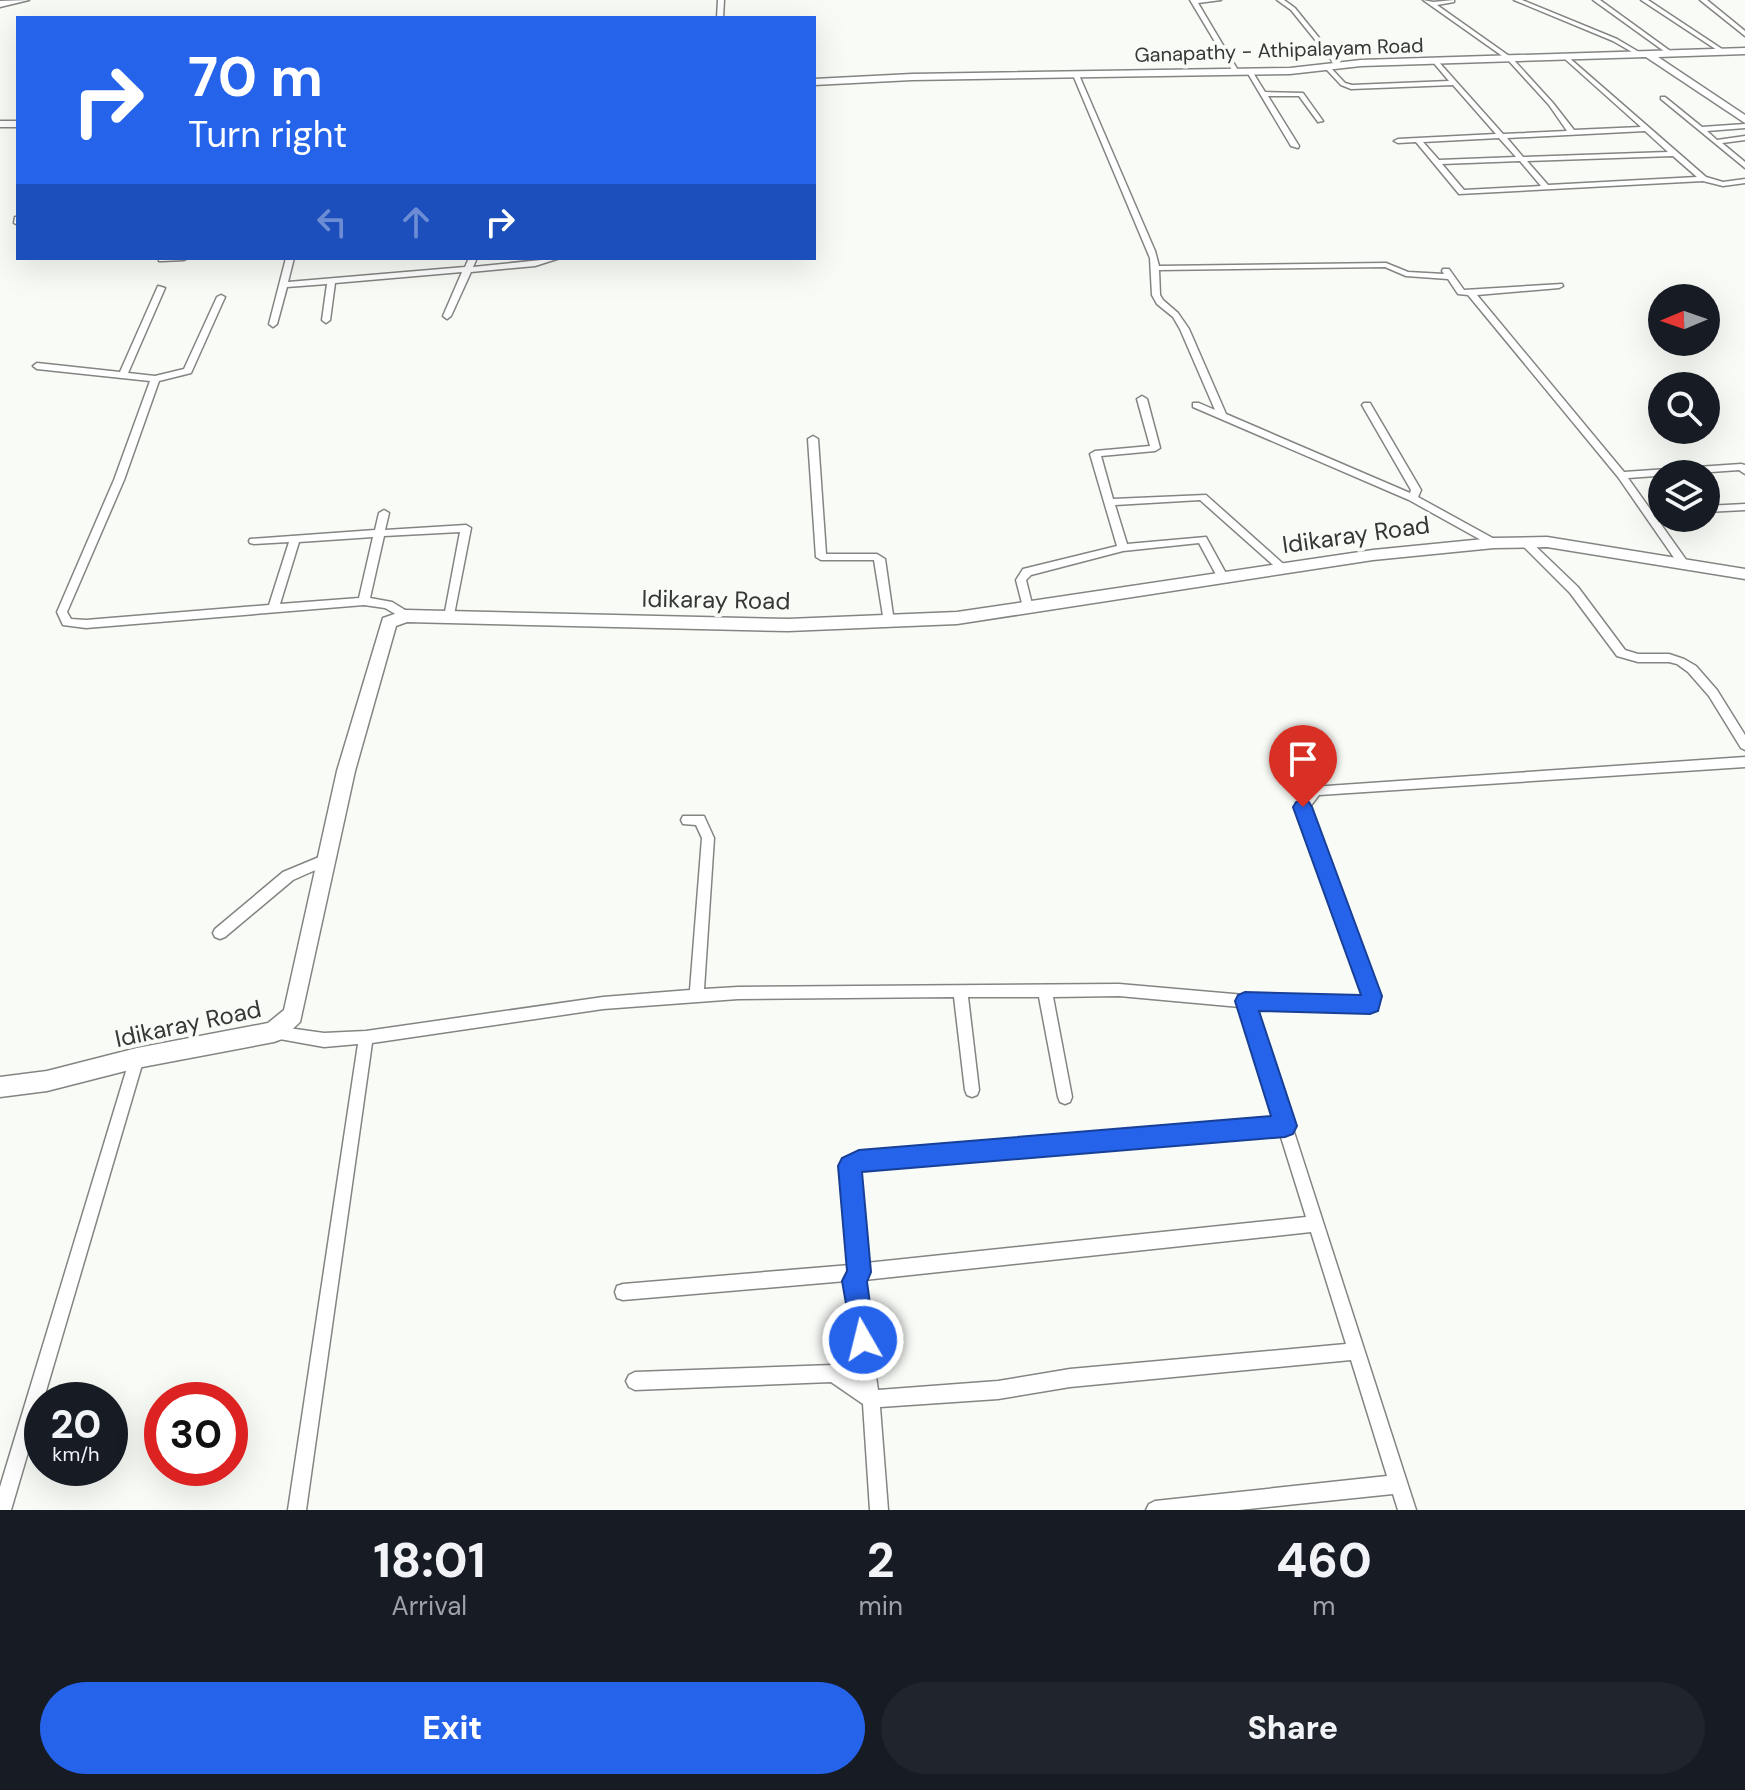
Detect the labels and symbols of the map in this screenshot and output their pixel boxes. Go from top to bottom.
street label: Ganapathy - Athipalayam Road [1134,32,1424,68]
north arrow [1648,284,1720,356]
street label: Idikaray Road [1280,509,1432,560]
street label: Idikaray Road [641,583,791,616]
pin [1269,725,1337,807]
street label: Idikaray Road [112,993,264,1054]
position arrow [821,1298,905,1382]
speed limit sign: 30 [144,1382,248,1486]

